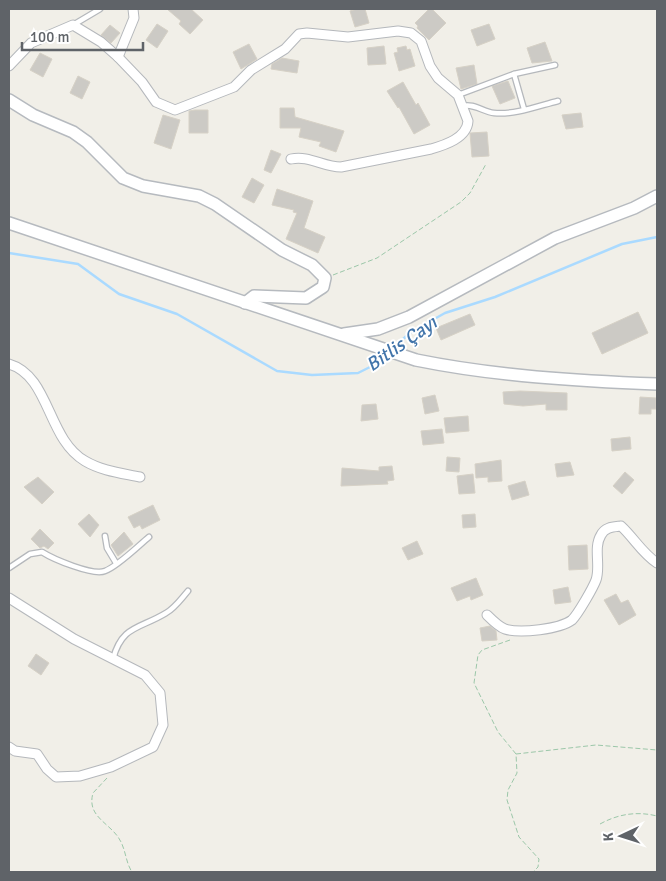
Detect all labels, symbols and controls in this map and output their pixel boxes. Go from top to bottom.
scale bar [22,20,144,52]
text: 100 m [30,28,70,46]
water label: Bitlis Çayı [361,310,442,377]
north arrow [596,811,646,861]
text: K [600,832,617,842]

